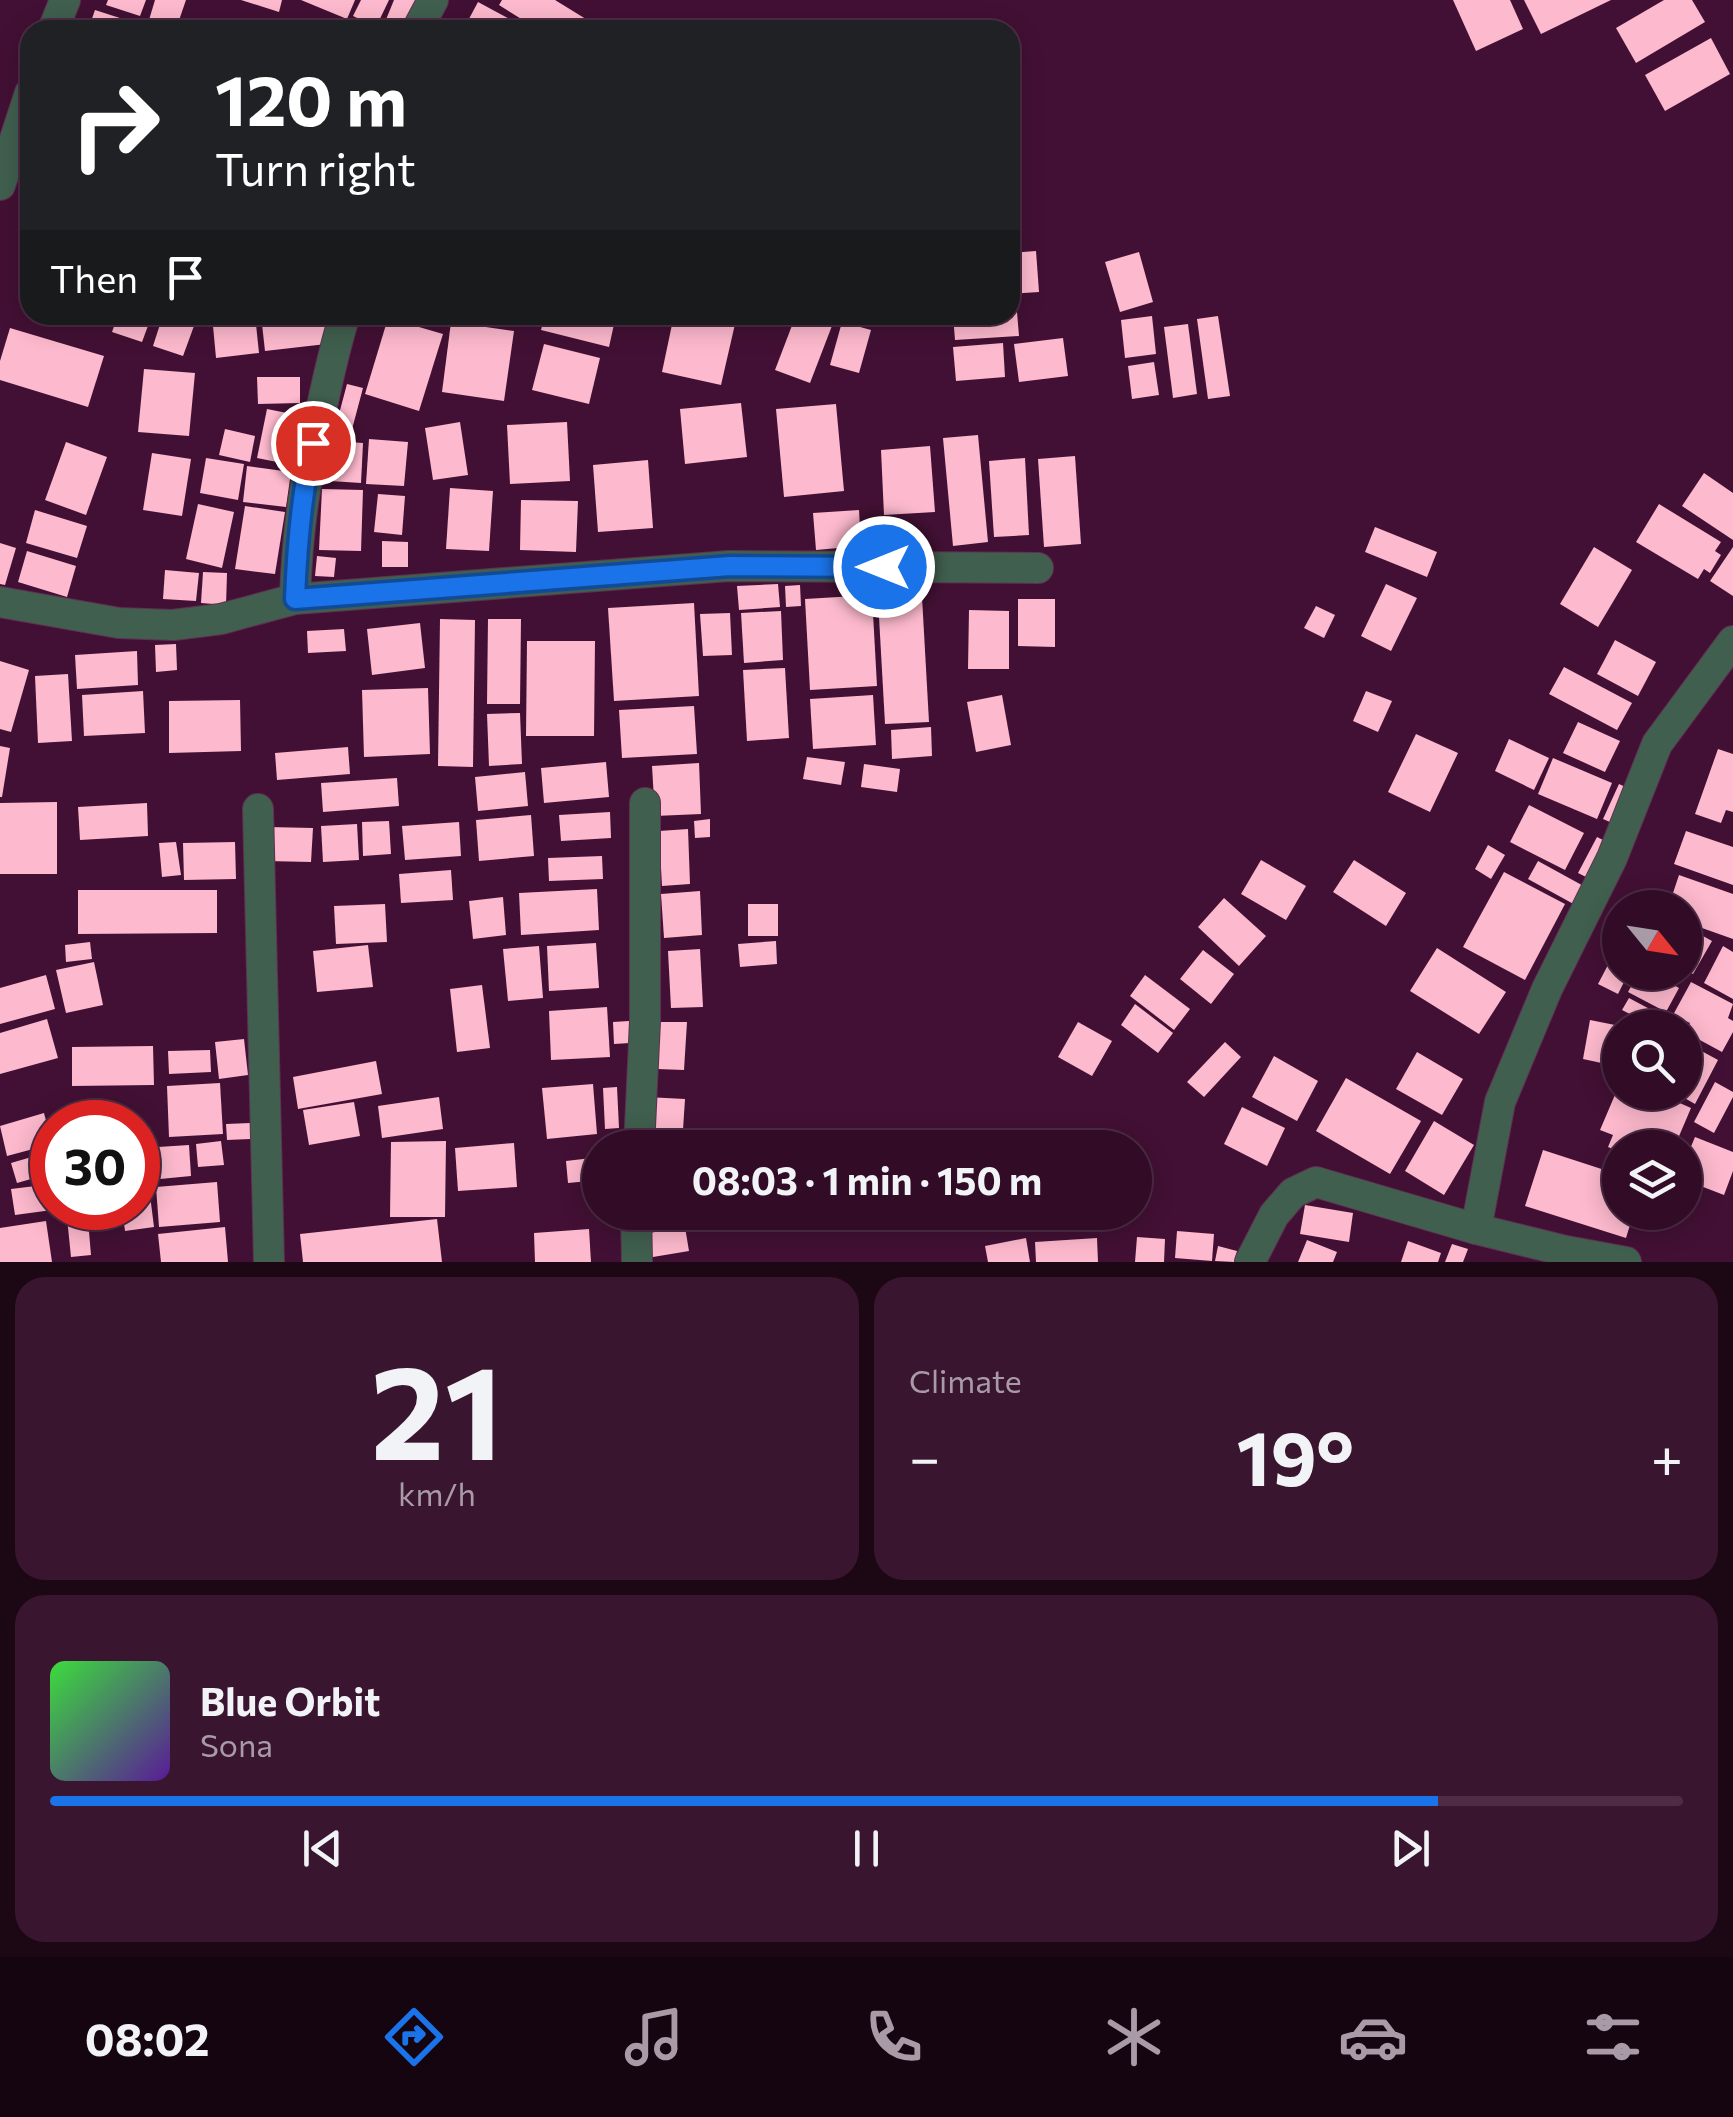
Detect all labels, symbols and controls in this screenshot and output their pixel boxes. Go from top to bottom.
text: 120 m [215,55,407,140]
icon: right [50,60,180,190]
text: Turn right [215,140,416,195]
icon: arrive [158,250,213,305]
text: Then [50,254,138,301]
pin [271,401,356,486]
icon: arrive [286,416,341,471]
position arrow [832,515,936,619]
north arrow [1602,890,1702,990]
map controls [1602,890,1702,1230]
button: search [1602,1010,1702,1110]
speed limit sign: 30 [30,1100,160,1230]
button: layers [1602,1130,1702,1230]
text: 08:03 · 1 min · 150 m [692,1156,1042,1203]
text: 21 [371,1328,503,1487]
text: Climate [909,1360,1022,1400]
text: 19° [1237,1410,1354,1501]
text: − [909,1422,940,1489]
text: + [1651,1422,1683,1489]
text: km/h [398,1473,476,1513]
text: Blue Orbit [200,1677,380,1724]
text: Sona [200,1724,273,1764]
icon: previous [295,1821,350,1876]
icon: pause [839,1821,894,1876]
icon: next [1383,1821,1438,1876]
icon: directions [379,2002,449,2072]
icon: music [619,2002,689,2072]
icon: phone [859,2002,929,2072]
icon: climate [1099,2002,1169,2072]
icon: car [1338,2002,1408,2072]
icon: filters [1578,2002,1648,2072]
text: 08:02 [85,2010,210,2065]

